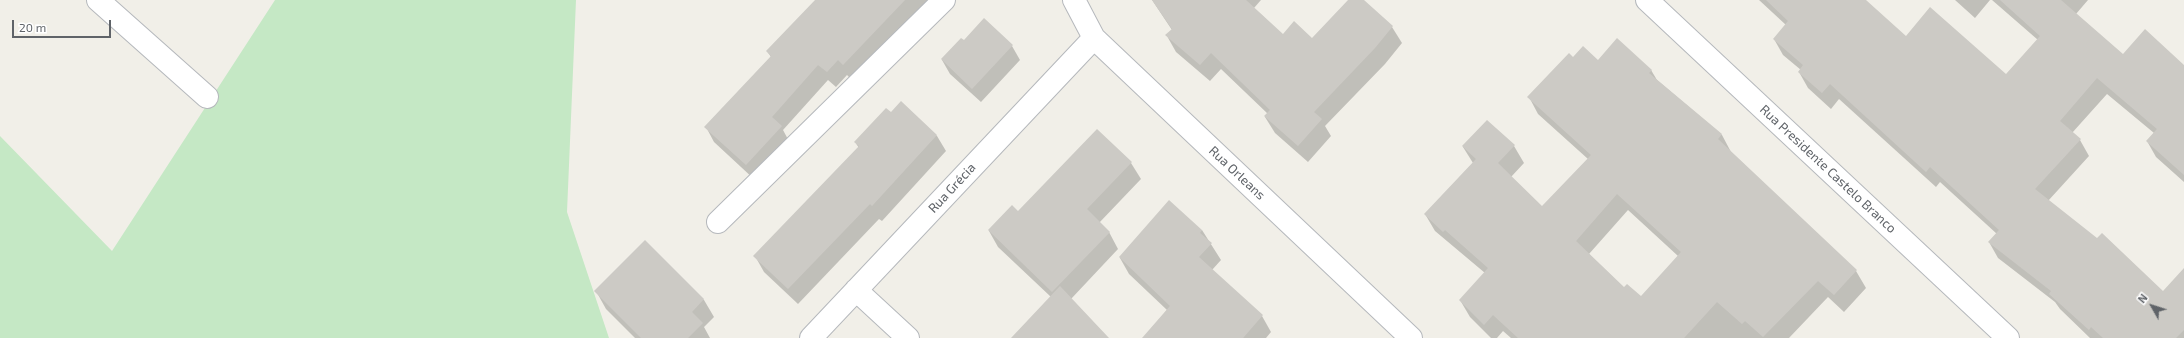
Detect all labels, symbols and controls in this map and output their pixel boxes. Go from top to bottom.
scale bar [14,12,113,38]
text: 20 m [19,20,46,34]
street label: Rua Presidente Castelo Branco [1757,102,1899,236]
street label: Rua Orleans [1206,143,1268,203]
street label: Rua Grécia [925,160,979,216]
north arrow [2132,286,2172,326]
text: N [2135,291,2150,305]

